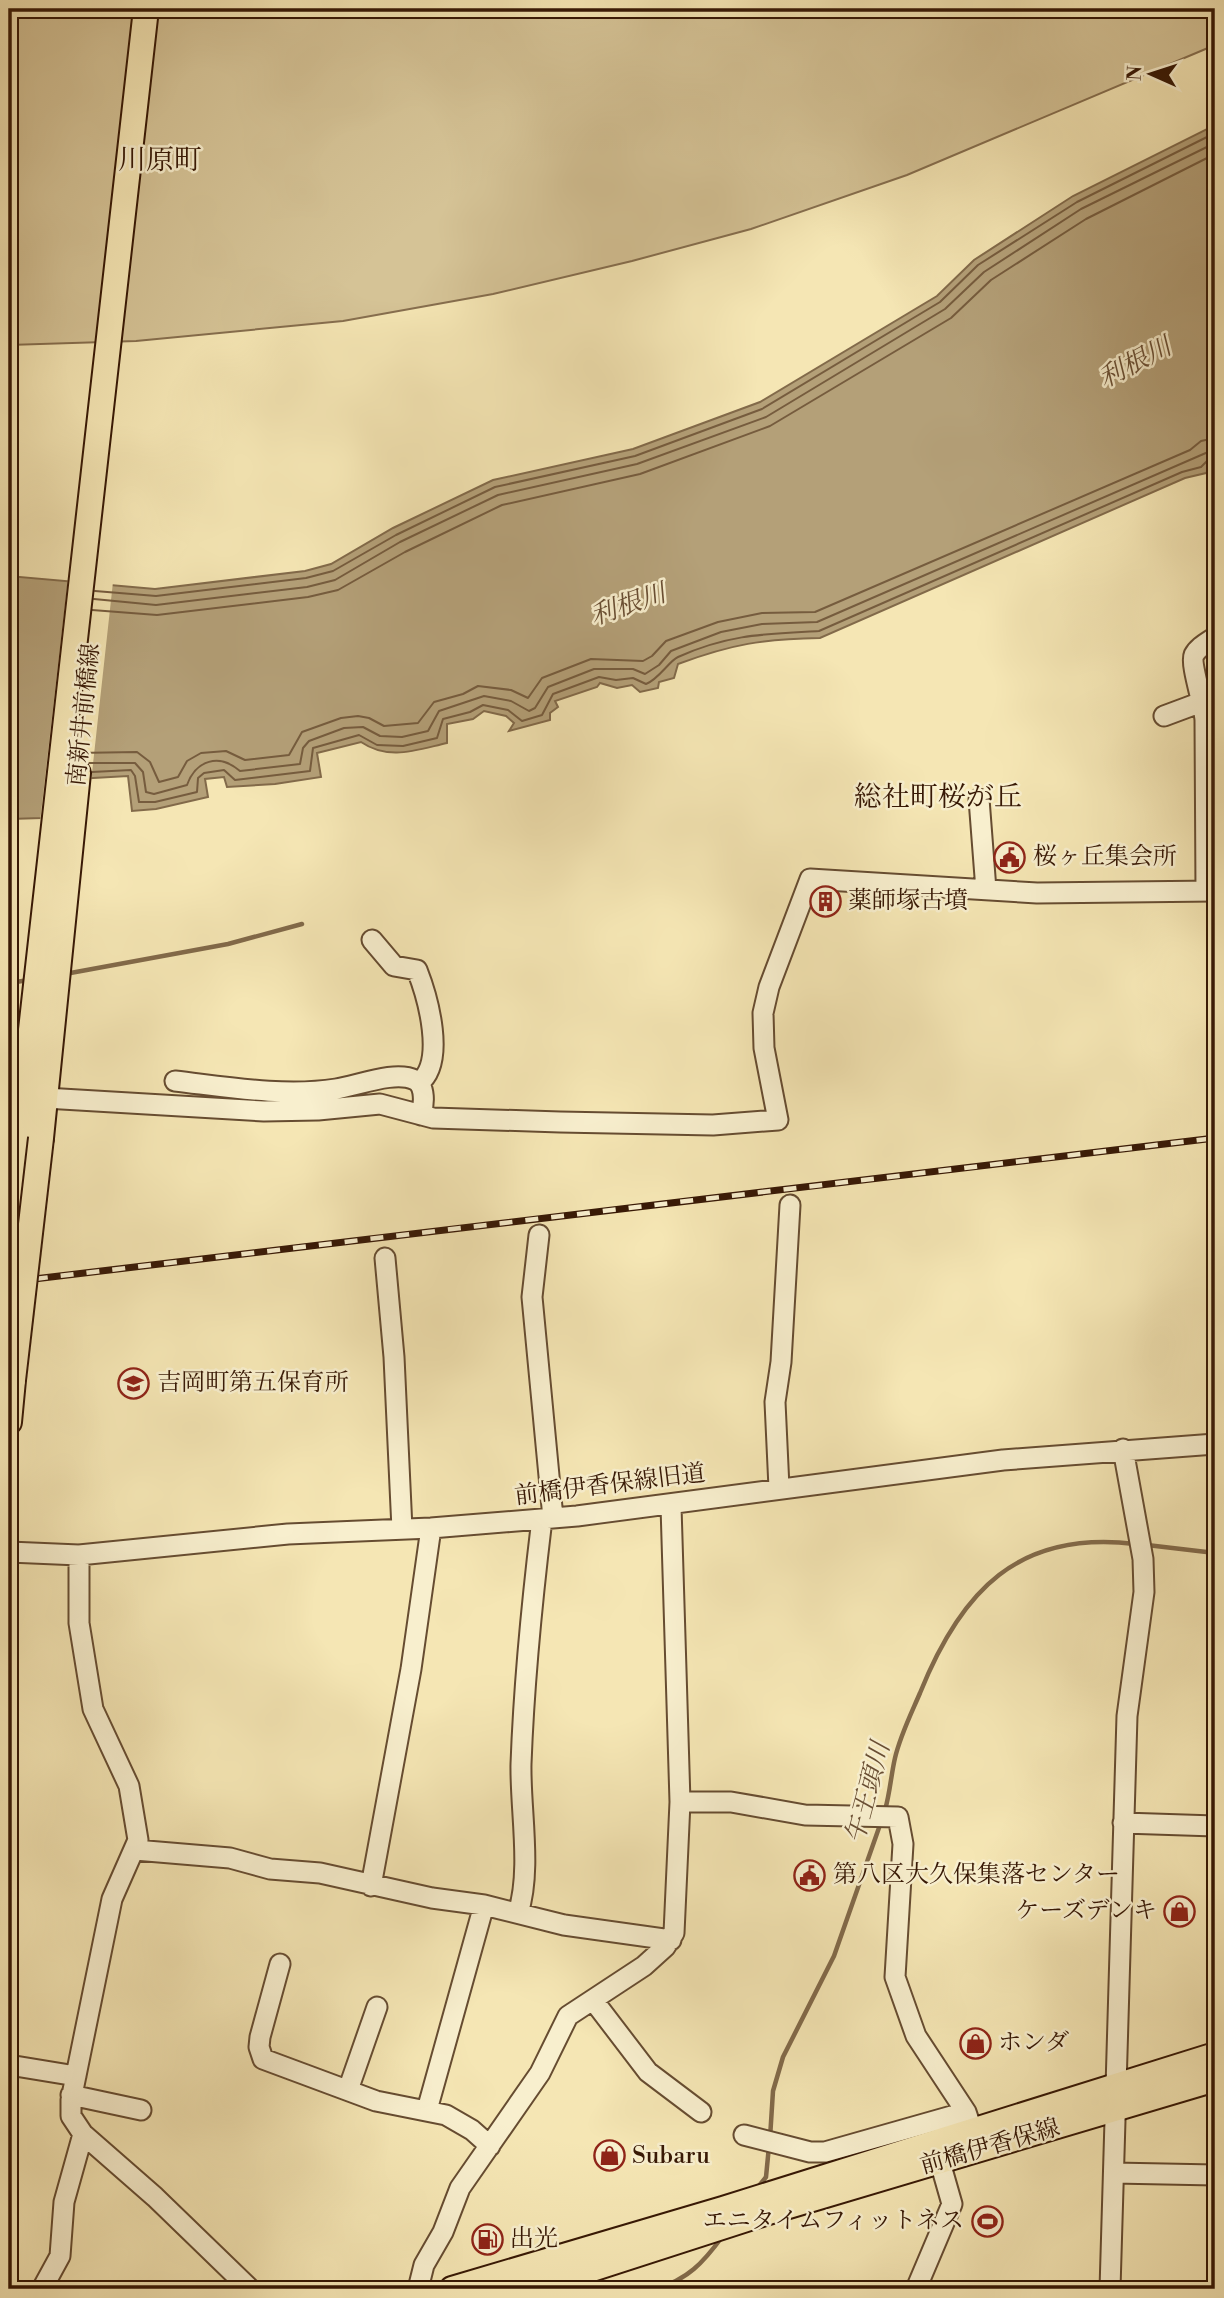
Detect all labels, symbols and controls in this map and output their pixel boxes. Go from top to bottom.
north arrow [1116,38,1186,108]
text: N [1123,65,1147,81]
district label: 川原町 [118,143,202,178]
water label: 利根川 [1093,329,1180,395]
water label: 利根川 [586,576,673,633]
street label: 南新井前橋線 [62,642,106,788]
district label: 総社町桜が丘 [854,780,1022,815]
public building icon: 桜ヶ丘集会所 [993,840,1027,874]
place label: 桜ヶ丘集会所 [1033,842,1177,872]
building icon: 薬師塚古墳 [808,884,842,918]
place label: 薬師塚古墳 [848,886,968,916]
school or university icon: 吉岡町第五保育所 [117,1366,151,1400]
place label: 吉岡町第五保育所 [157,1368,349,1398]
street label: 前橋伊香保線旧道 [513,1458,707,1512]
water label: 午王頭川 [839,1736,898,1847]
public building icon: 第八区大久保集落センター [793,1858,827,1892]
place label: 第八区大久保集落センター [833,1860,1120,1890]
shop icon: ケーズデンキ [1163,1894,1197,1928]
place label: ケーズデンキ [1015,1896,1157,1926]
shop icon: ホンダ [958,2026,992,2060]
place label: ホンダ [998,2028,1069,2058]
street label: 前橋伊香保線 [917,2113,1063,2181]
shop icon: Subaru [592,2139,626,2173]
place label: Subaru [632,2141,710,2171]
sports icon: エニタイムフィットネス [970,2204,1004,2238]
place label: エニタイムフィットネス [703,2206,964,2236]
fuel station icon: 出光 [470,2222,504,2256]
place label: 出光 [510,2224,558,2254]

